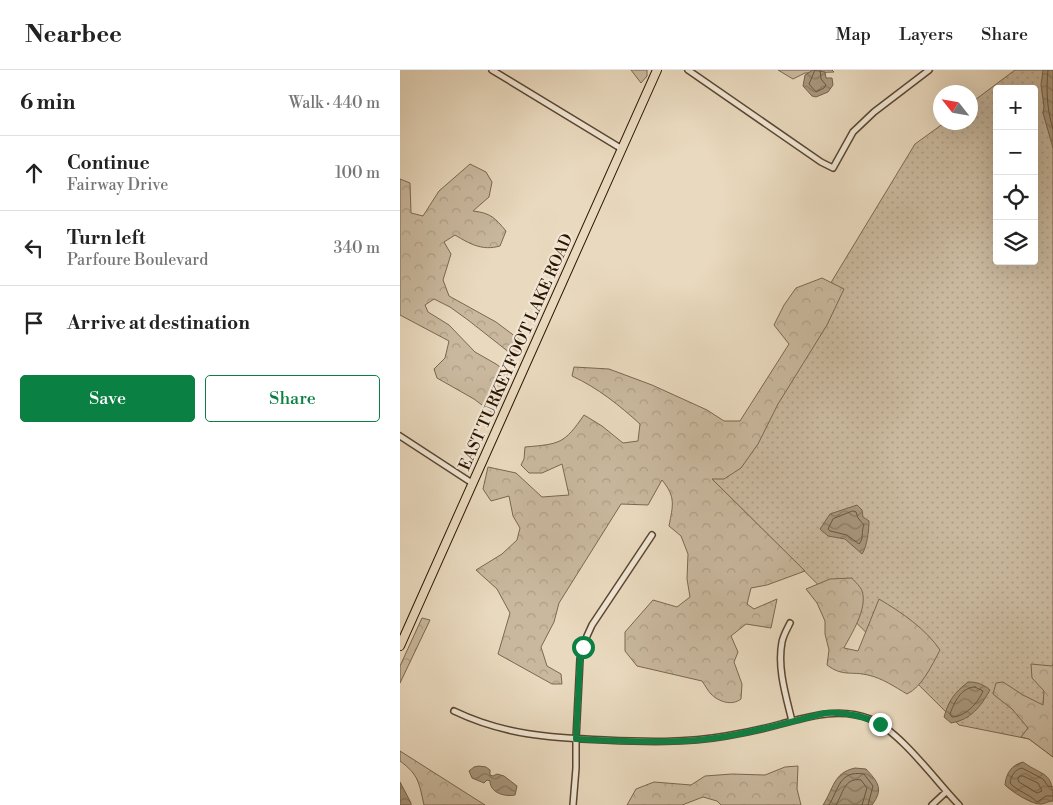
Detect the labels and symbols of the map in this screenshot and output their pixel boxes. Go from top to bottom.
north arrow [933,85,978,130]
street label: EAST TURKEYFOOT LAKE ROAD [455,230,577,474]
route start [572,636,595,659]
route end [869,713,892,736]

